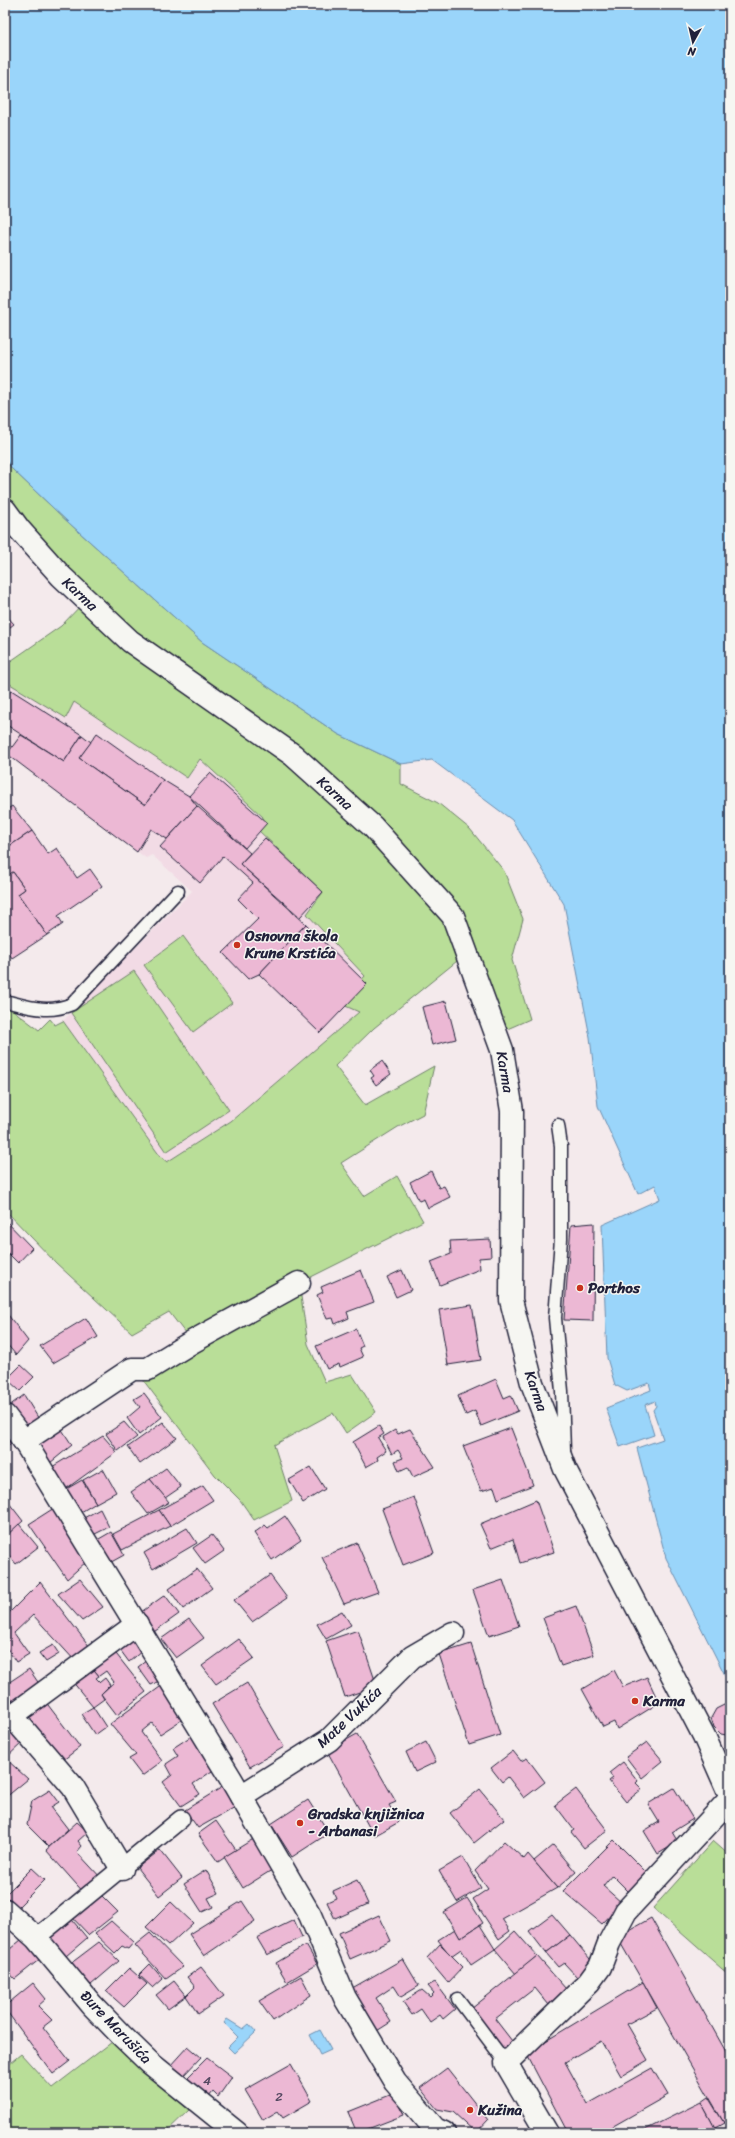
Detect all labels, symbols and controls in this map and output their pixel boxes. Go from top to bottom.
north arrow [673,22,713,62]
text: N [686,41,698,61]
street label: Karma [56,570,105,618]
street label: Karma [311,769,360,817]
place label: Osnovna škola Krune Krstića [244,923,338,966]
marker: Osnovna škola Krune Krstića [232,940,242,950]
street label: Karma [489,1049,522,1095]
place label: Porthos [588,1275,641,1301]
marker: Porthos [575,1283,585,1293]
street label: Karma [517,1367,555,1415]
street label: Mate Vukića [310,1679,388,1754]
place label: Karma [642,1688,685,1714]
marker: Karma [630,1696,640,1706]
place label: Gradska knjižnica - Arbanasi [307,1801,424,1844]
marker: Gradska knjižnica - Arbanasi [295,1818,305,1828]
street label: Đure Marušića [74,1984,159,2070]
house number: 4 [203,2069,211,2092]
house number: 2 [275,2085,283,2108]
place label: Kužina [477,2097,523,2123]
marker: Kužina [465,2105,475,2115]

